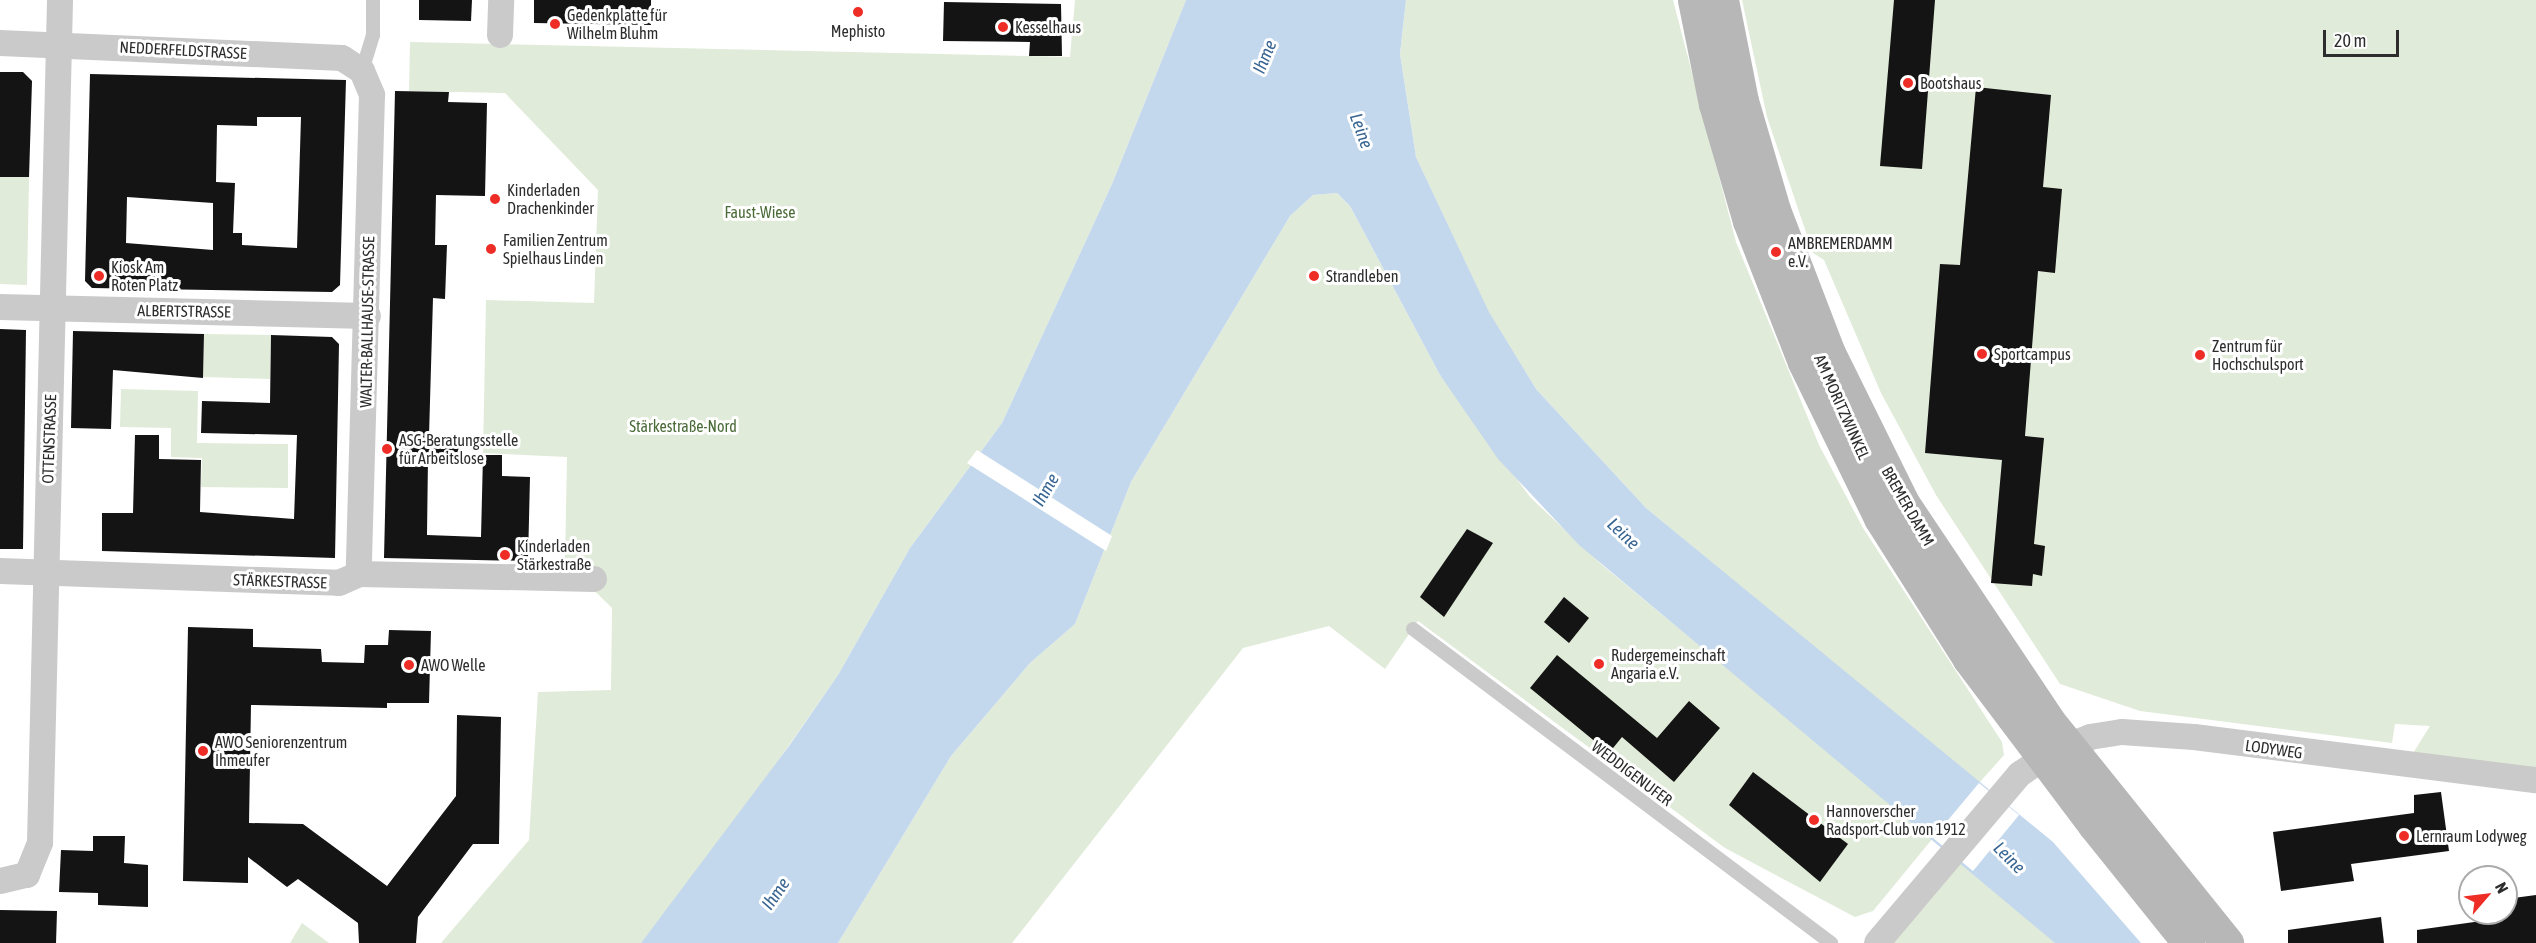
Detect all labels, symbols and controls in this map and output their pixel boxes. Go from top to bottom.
place label: Gedenkplatte für Wilhelm Bluhm [567,5,667,43]
marker: Mephisto [851,5,865,19]
marker: Gedenkplatte für Wilhelm Bluhm [548,17,562,31]
place label: Kesselhaus [1015,17,1081,37]
scale bar [2326,18,2402,56]
marker: Kesselhaus [996,20,1010,34]
place label: Mephisto [831,21,885,41]
text: 20 m [2334,30,2366,51]
street label: NEDDERFELDSTRASSE [119,37,247,63]
water label: Ihme [1249,37,1281,77]
place label: Bootshaus [1920,73,1981,93]
marker: Bootshaus [1901,76,1915,90]
water label: Leine [1345,110,1377,152]
place label: Kinderladen Drachenkinder [507,180,594,218]
marker: Kinderladen Drachenkinder [488,192,502,206]
park label: Faust-Wiese [724,202,796,222]
place label: Familien Zentrum Spielhaus Linden [503,230,608,268]
place label: AMBREMERDAMM e.V. [1788,233,1893,271]
street label: WALTER-BALLHAUSE-STRASSE [356,236,378,408]
marker: Familien Zentrum Spielhaus Linden [484,242,498,256]
marker: AMBREMERDAMM e.V. [1769,245,1783,259]
place label: Kiosk Am Roten Platz [111,257,178,295]
place label: Strandleben [1326,266,1398,286]
marker: Kiosk Am Roten Platz [92,269,106,283]
marker: Strandleben [1307,269,1321,283]
street label: ALBERTSTRASSE [137,301,231,321]
place label: Zentrum für Hochschulsport [2212,336,2304,374]
place label: Sportcampus [1994,344,2071,364]
marker: Sportcampus [1975,347,1989,361]
marker: Zentrum für Hochschulsport [2193,348,2207,362]
street label: AM MORITZWINKEL [1810,351,1874,463]
street label: OTTENSTRASSE [38,394,60,484]
park label: Stärkestraße-Nord [629,416,737,436]
place label: ASG-Beratungsstelle für Arbeitslose [399,430,518,468]
marker: ASG-Beratungsstelle für Arbeitslose [380,442,394,456]
street label: BREMER DAMM [1878,463,1938,549]
water label: Ihme [1028,470,1064,510]
water label: Leine [1602,514,1644,554]
place label: Kinderladen Stärkestraße [517,536,591,574]
marker: Kinderladen Stärkestraße [498,548,512,562]
street label: STÄRKESTRASSE [233,570,327,592]
place label: Rudergemeinschaft Angaria e.V. [1611,645,1726,683]
place label: AWO Welle [421,655,485,675]
marker: Rudergemeinschaft Angaria e.V. [1592,657,1606,671]
marker: AWO Welle [402,658,416,672]
place label: AWO Seniorenzentrum Ihmeufer [215,732,347,770]
street label: LODYWEG [2244,735,2304,763]
street label: WEDDIGENUFER [1588,736,1676,810]
marker: AWO Seniorenzentrum Ihmeufer [196,744,210,758]
place label: Hannoverscher Radsport-Club von 1912 [1826,801,1966,839]
marker: Hannoverscher Radsport-Club von 1912 [1807,813,1821,827]
place label: Lernraum Lodyweg [2416,826,2527,846]
marker: Lernraum Lodyweg [2397,829,2411,843]
water label: Leine [1989,838,2029,878]
north arrow [2458,865,2518,925]
water label: Ihme [757,874,795,914]
text: N [2492,879,2512,896]

